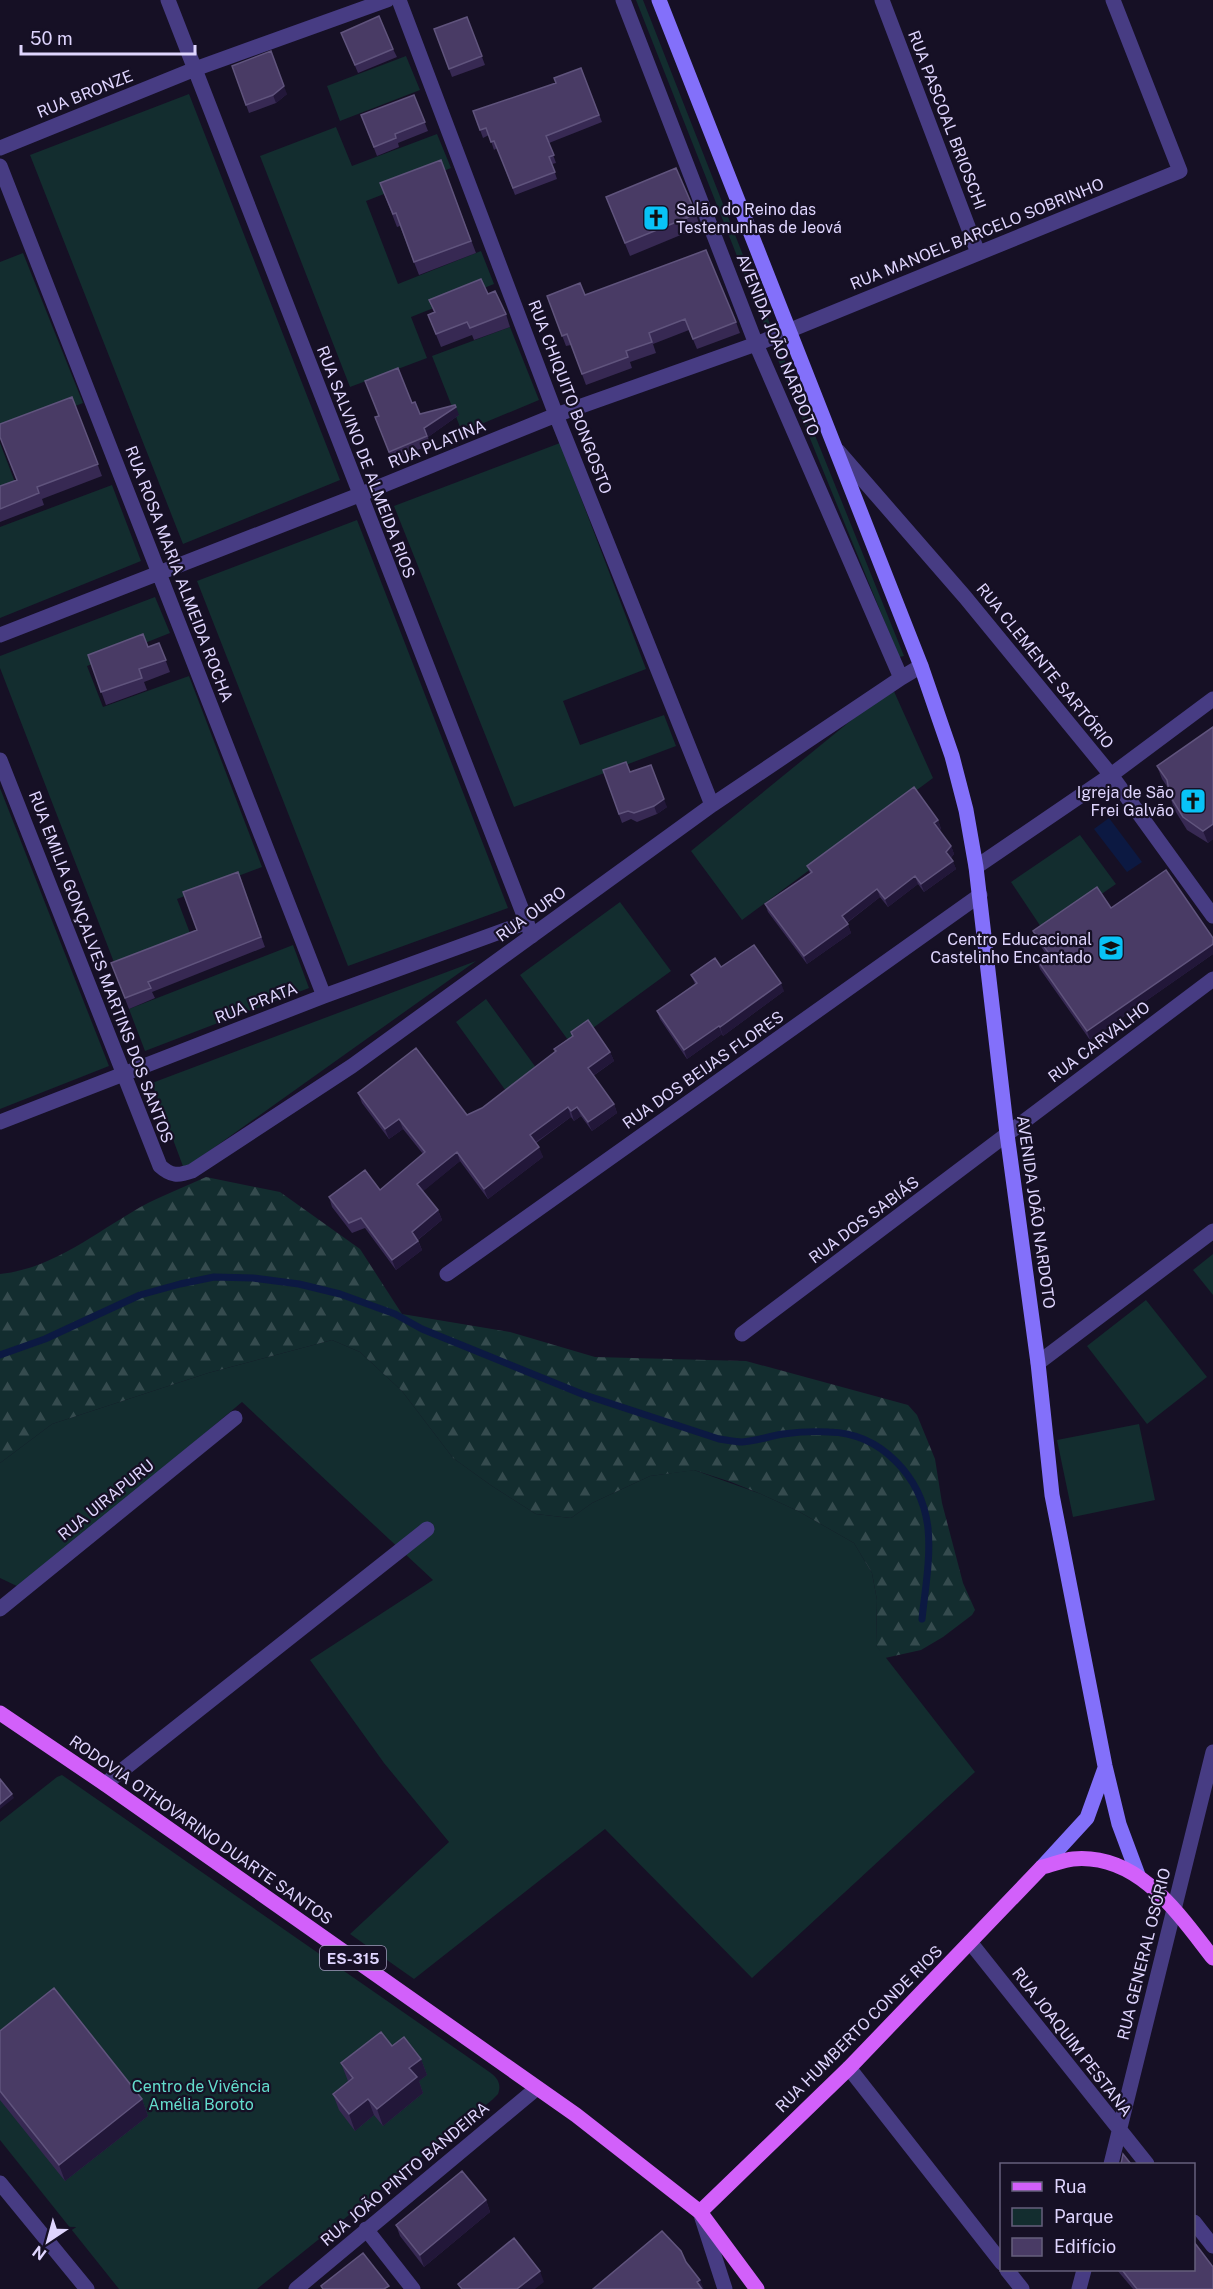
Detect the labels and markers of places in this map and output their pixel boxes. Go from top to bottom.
place label: Salão do Reino das Testemunhas de Jeová [676,200,842,237]
church icon: Salão do Reino das Testemunhas de Jeová [641,203,671,233]
place label: Igreja de São Frei Galvão [1077,783,1174,820]
church icon: Igreja de São Frei Galvão [1178,786,1208,816]
place label: Centro Educacional Castelinho Encantado [930,930,1092,967]
school or university icon: Centro Educacional Castelinho Encantado [1096,933,1126,963]

